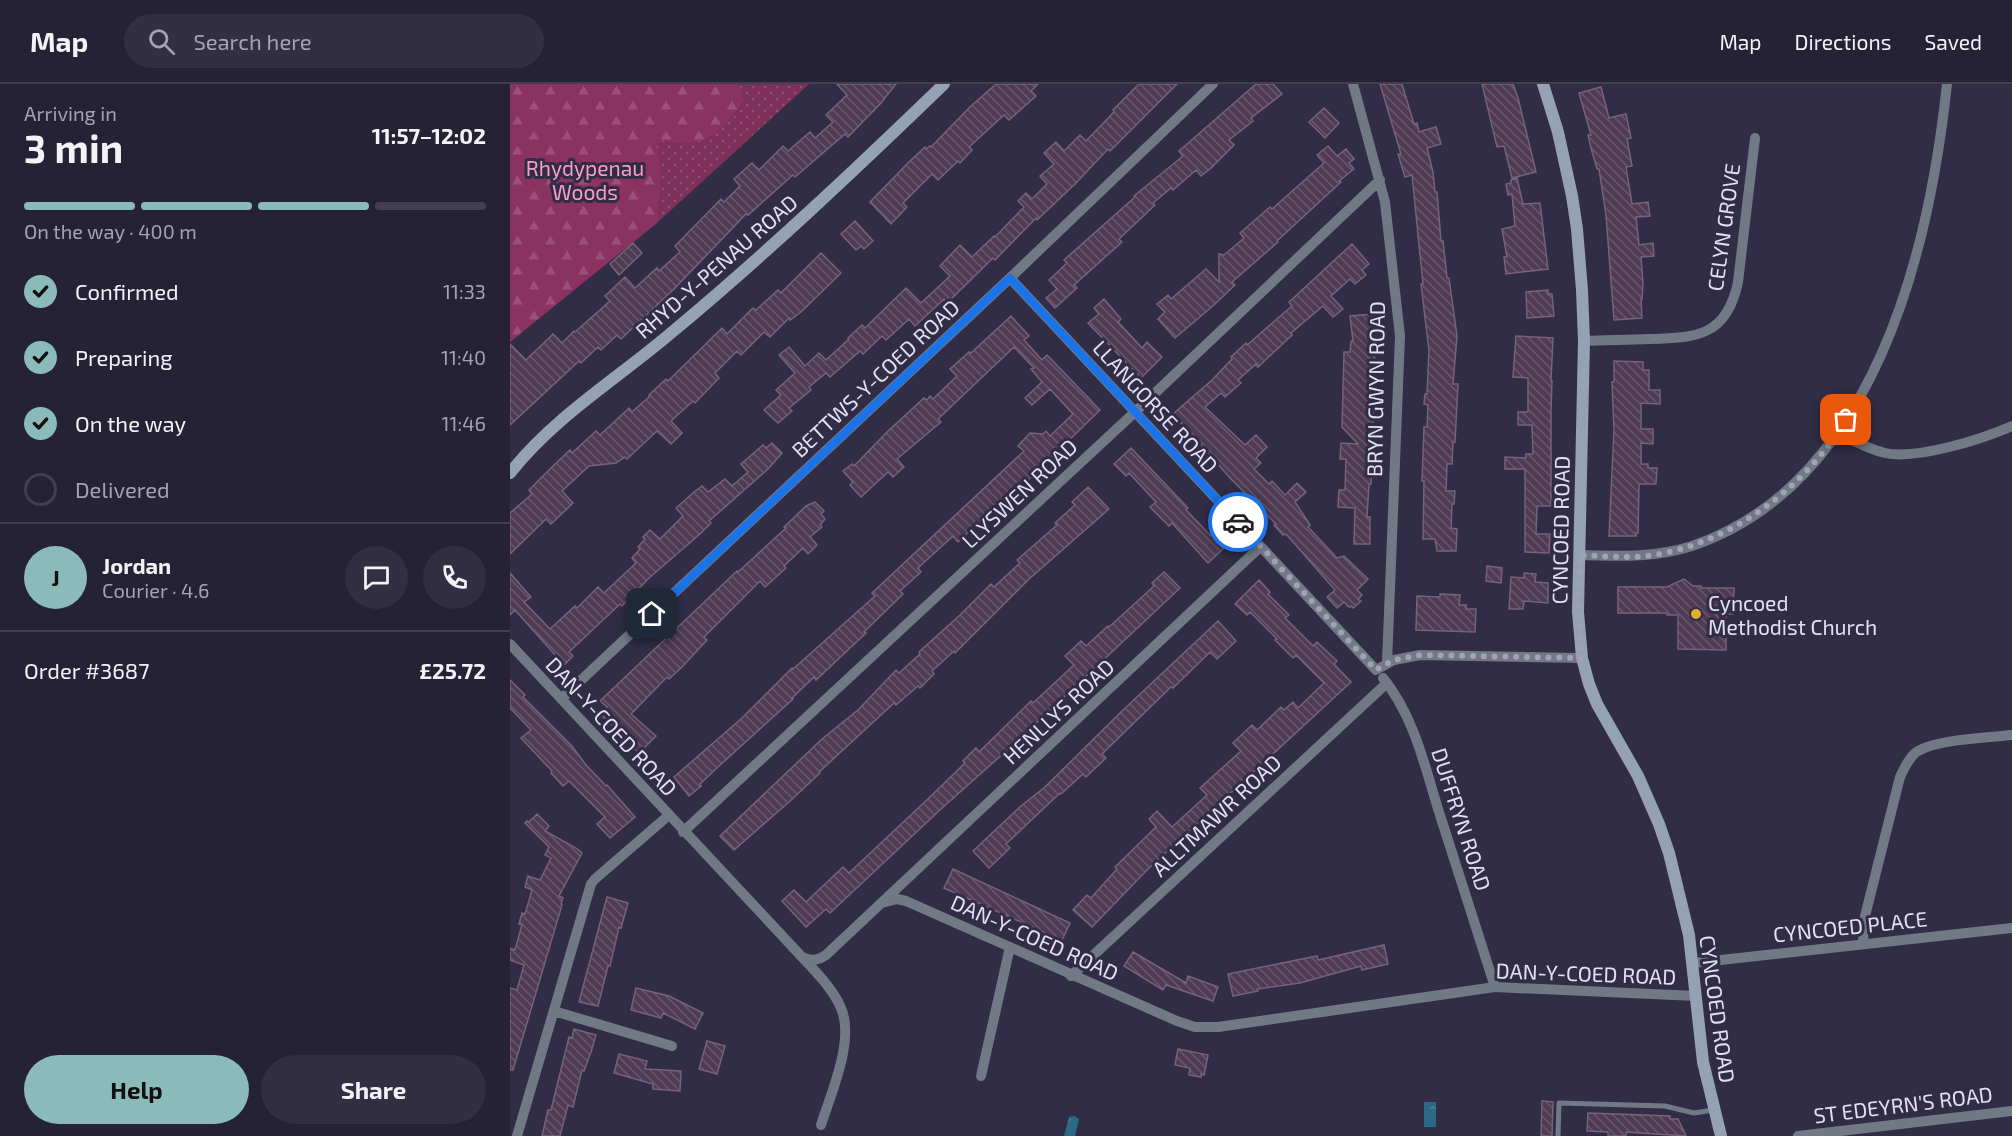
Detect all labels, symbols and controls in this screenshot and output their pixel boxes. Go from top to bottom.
search box [124,14,544,68]
text: Map [30,24,88,58]
icon: search [145,25,178,58]
text: Search here [193,28,312,54]
text: Map [1719,29,1762,54]
text: Directions [1795,29,1891,54]
text: Saved [1924,29,1982,54]
text: Arriving in [24,101,117,125]
text: 11:57–12:02 [372,122,486,148]
text: 3 min [24,124,123,171]
park label: Rhydypenau Woods [526,155,644,204]
street label: CELYN GROVE [1702,162,1744,292]
street label: RHYD-Y-PENAU ROAD [630,189,802,343]
text: On the way · 400 m [24,219,197,243]
icon: check [24,275,57,308]
text: Confirmed [75,278,179,304]
text: 11:33 [443,279,486,303]
street label: BETTWS-Y-COED ROAD [786,294,964,462]
street label: BRYN GWYN ROAD [1361,301,1389,477]
street label: LLANGORSE ROAD [1088,335,1224,477]
icon: check [24,341,57,374]
text: Preparing [75,344,173,370]
text: 11:40 [441,345,486,369]
pin [1820,394,1871,445]
icon: bag [1829,403,1862,436]
icon: check [24,407,57,440]
text: On the way [75,410,186,436]
text: 11:46 [442,411,486,435]
street label: LLYSWEN ROAD [956,433,1082,553]
street label: CYNCOED ROAD [1546,455,1574,605]
text: Delivered [75,476,170,502]
courier [1208,492,1268,552]
icon: car [1222,506,1255,539]
button: chat [345,546,408,609]
button: phone [423,546,486,609]
text: Jordan [102,552,171,578]
text: J [51,564,60,590]
text: Courier · 4.6 [102,578,209,602]
pin [626,588,677,639]
place label: Cyncoed Methodist Church [1708,590,1877,639]
icon: home [635,597,668,630]
marker: Cyncoed Methodist Church [1689,607,1703,621]
street label: DAN-Y-COED ROAD [541,651,683,801]
street label: HENLLYS ROAD [997,653,1119,769]
text: Order #3687 [24,657,150,683]
text: £25.72 [419,657,486,683]
street label: DUFFRYN ROAD [1427,744,1497,894]
street label: ALLTMAWR ROAD [1146,749,1286,881]
street label: DAN-Y-COED ROAD [947,889,1123,985]
street label: CYNCOED PLACE [1772,905,1928,947]
street label: CYNCOED ROAD [1695,934,1741,1084]
street label: DAN-Y-COED ROAD [1495,957,1677,989]
button: Help [24,1055,249,1124]
button: Share [261,1055,486,1124]
street label: ST EDEYRN'S ROAD [1812,1081,1994,1127]

